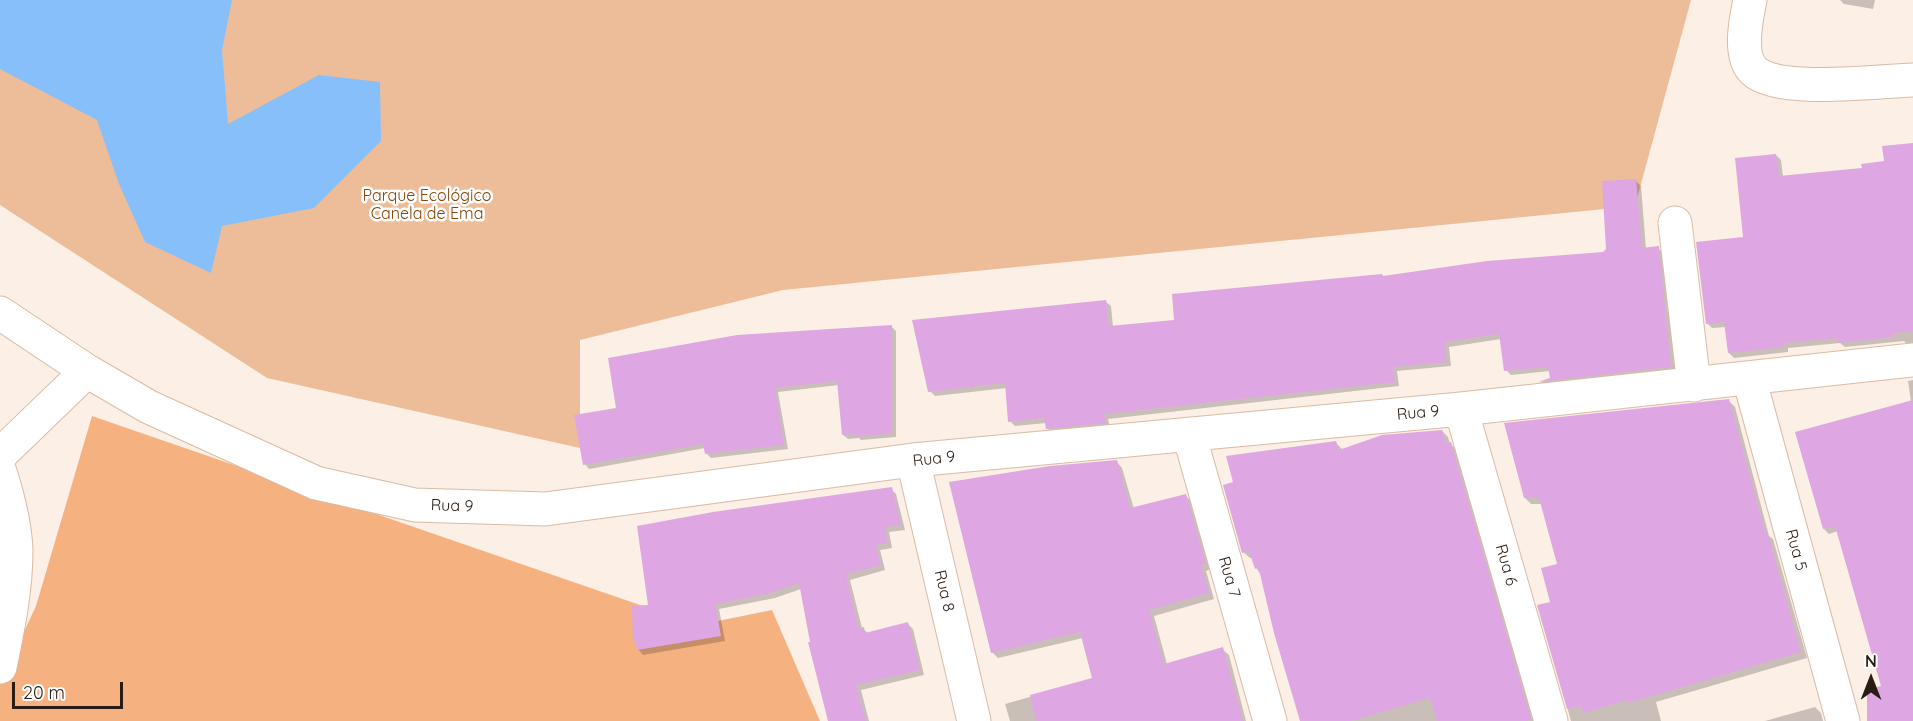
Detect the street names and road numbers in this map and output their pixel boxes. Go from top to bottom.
street label: Rua 9 [1396,402,1440,424]
street label: Rua 9 [912,447,956,471]
street label: Rua 9 [430,496,474,516]
street label: Rua 5 [1781,527,1811,573]
street label: Rua 6 [1491,542,1521,588]
street label: Rua 7 [1214,554,1244,600]
street label: Rua 8 [930,568,958,614]

